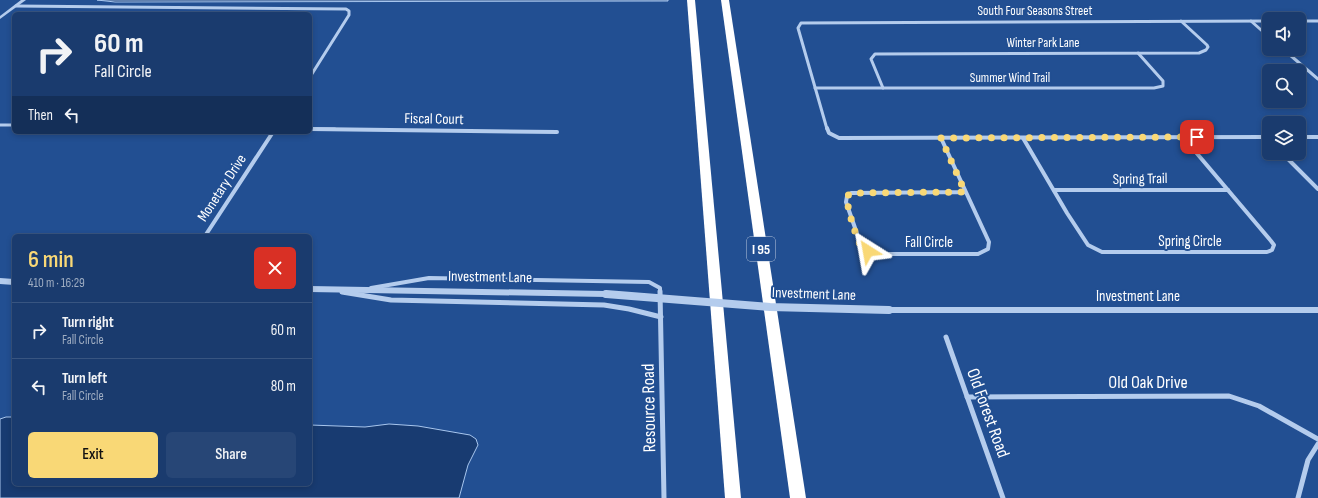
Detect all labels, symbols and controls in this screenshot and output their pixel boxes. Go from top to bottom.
street label: South Four Seasons Street [978,3,1093,19]
map controls [1262,12,1306,160]
button: sound [1262,12,1306,56]
text: 60 m [94,27,143,60]
icon: right [28,28,80,80]
street label: Winter Park Lane [1006,35,1080,51]
text: Fall Circle [94,61,152,82]
button: search [1262,64,1306,108]
street label: Summer Wind Trail [970,70,1050,86]
icon: left [61,104,83,126]
text: Then [28,106,53,125]
street label: Fiscal Court [404,109,464,129]
button: layers [1262,116,1306,160]
pin [1180,120,1214,154]
icon: arrive [1186,126,1208,148]
street label: Monetary Drive [193,151,251,225]
street label: Spring Trail [1112,169,1168,189]
position arrow [847,230,889,272]
street label: Spring Circle [1158,232,1222,251]
street label: Fall Circle [905,233,953,252]
road number: I 95 [747,237,775,261]
text: 6 min [28,245,74,274]
button: close [254,247,296,289]
street label: Investment Lane [448,267,532,287]
text: 410 m · 16:29 [28,275,85,291]
street label: Investment Lane [772,283,856,305]
street label: Investment Lane [1096,287,1180,306]
text: Turn right [62,313,114,332]
icon: right [28,320,50,342]
text: 60 m [271,321,296,340]
text: Fall Circle [62,332,104,348]
street label: Resource Road [638,363,660,453]
street label: Old Forest Road [962,365,1014,461]
text: Turn left [62,369,107,388]
street label: Old Oak Drive [1108,372,1188,393]
icon: left [28,376,50,398]
text: 80 m [271,377,296,396]
text: Fall Circle [62,388,104,404]
button: Exit [28,432,158,478]
button: Share [166,432,296,478]

